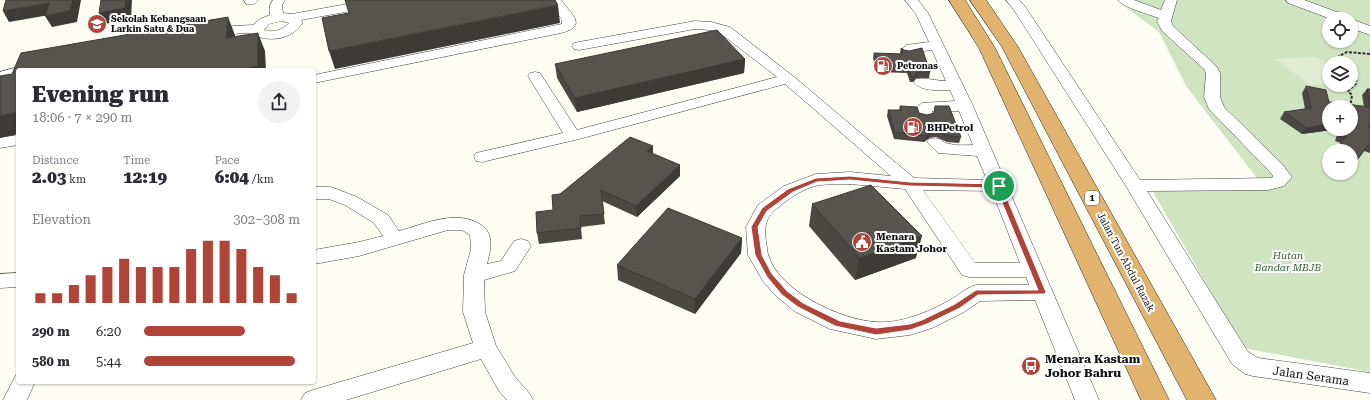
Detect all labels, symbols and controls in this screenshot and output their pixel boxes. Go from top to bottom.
map controls [1322,12,1358,180]
button: locate [1322,12,1358,48]
school or university icon: Sekolah Kebangsaan Larkin Satu & Dua [86,13,108,35]
place label: Sekolah Kebangsaan Larkin Satu & Dua [111,14,206,34]
fuel station icon: Petronas [872,55,894,77]
button: layers [1322,56,1358,92]
place label: Petronas [897,61,938,71]
button: share [258,81,300,123]
text: Evening run [32,82,169,107]
button: + [1322,100,1358,136]
text: 18:06 · 7 × 290 m [32,110,132,125]
fuel station icon: BHPetrol [902,116,924,138]
place label: BHPetrol [927,122,974,133]
button: − [1322,144,1358,180]
text: Distance [32,154,79,167]
text: Time [123,154,150,167]
text: Pace [215,154,239,167]
text: 2.03 [32,167,66,187]
text: 12:19 [123,167,167,187]
text: 6:04 [215,167,249,187]
pin [982,169,1016,203]
text: km [66,173,86,186]
text: /km [249,173,274,186]
icon: arrive [988,175,1010,197]
road number: 1 [1085,191,1099,205]
street label: Jalan Tun Abdul Razak [1095,211,1157,314]
text: Elevation [32,212,91,227]
text: 302–308 m [233,212,300,227]
public building icon: Menara Kastam Johor [851,231,873,253]
place label: Menara Kastam Johor [876,231,948,254]
park label: Hutan Bandar MBJB [1254,250,1322,273]
text: 290 m [32,324,70,339]
text: 6:20 [96,324,121,339]
place label: Menara Kastam Johor Bahru [1045,352,1141,380]
text: 580 m [32,354,70,369]
text: 5:44 [96,354,121,369]
bus stop icon: Menara Kastam Johor Bahru [1020,355,1042,377]
street label: Jalan Serama [1272,364,1351,388]

